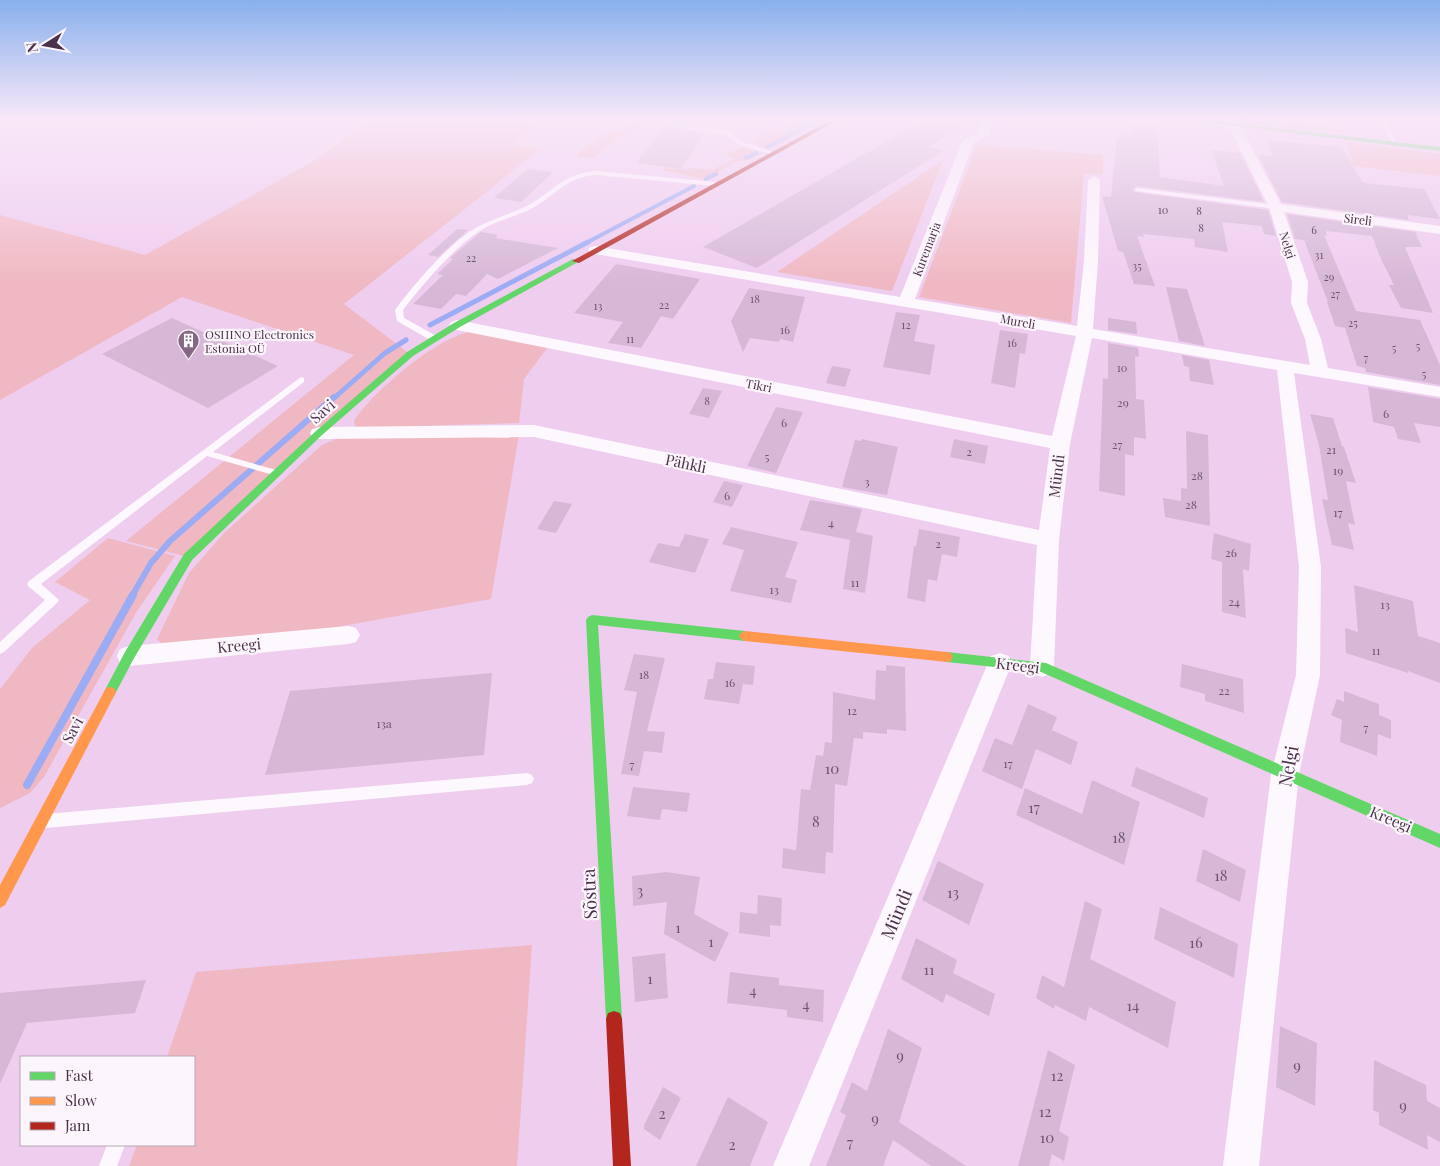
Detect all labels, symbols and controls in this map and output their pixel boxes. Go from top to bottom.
north arrow [20,20,70,70]
text: N [21,41,42,54]
house number: 10 [1158,202,1169,217]
house number: 8 [1196,203,1202,218]
street label: Sireli [1343,209,1373,229]
street label: Kuremarja [908,219,944,279]
house number: 8 [1198,220,1204,235]
house number: 6 [1311,222,1317,237]
street label: Nelgi [1276,229,1300,261]
house number: 31 [1314,247,1324,262]
house number: 22 [466,250,476,265]
house number: 35 [1132,258,1142,273]
house number: 29 [1324,269,1335,284]
house number: 27 [1330,286,1340,301]
house number: 18 [750,291,760,306]
house number: 22 [659,297,669,312]
house number: 13 [594,298,602,313]
street label: Mureli [999,310,1037,332]
house number: 25 [1348,315,1358,330]
house number: 12 [901,317,911,332]
house number: 16 [780,322,790,337]
place label: OSHINO Electronics Estonia OÜ [205,326,314,356]
building icon: OSHINO Electronics Estonia OÜ [177,329,201,360]
house number: 11 [626,331,634,346]
house number: 16 [1007,335,1017,350]
house number: 5 [1416,338,1421,353]
house number: 5 [1392,340,1397,355]
house number: 7 [1364,350,1369,365]
house number: 10 [1117,360,1128,375]
house number: 5 [1422,366,1427,381]
street label: Tikri [744,375,774,395]
house number: 8 [704,393,710,408]
street label: Savi [305,394,339,427]
house number: 29 [1117,394,1129,410]
house number: 6 [1383,405,1389,421]
house number: 6 [781,414,787,430]
house number: 27 [1112,436,1122,452]
house number: 21 [1326,441,1337,457]
house number: 2 [966,443,972,459]
house number: 5 [765,448,770,464]
street label: Pähkli [664,449,709,477]
street label: Mündi [1043,453,1069,499]
house number: 19 [1333,462,1343,478]
house number: 28 [1191,467,1203,483]
house number: 3 [864,473,870,489]
house number: 6 [724,487,730,503]
house number: 28 [1185,496,1197,512]
house number: 17 [1333,504,1343,520]
house number: 4 [828,514,834,530]
house number: 2 [935,535,941,551]
house number: 26 [1225,544,1237,560]
house number: 11 [851,574,860,590]
house number: 13 [769,581,779,597]
house number: 24 [1228,593,1240,609]
house number: 13 [1380,596,1390,612]
street label: Kreegi [216,633,262,657]
house number: 11 [1372,642,1381,658]
street label: Kreegi [995,652,1042,678]
house number: 18 [639,666,649,682]
house number: 16 [725,674,735,690]
house number: 22 [1218,682,1230,698]
house number: 12 [847,702,857,718]
street label: Savi [57,713,88,747]
house number: 13a [376,715,392,731]
house number: 7 [1364,719,1369,735]
street label: Nelgi [1272,743,1304,789]
house number: 17 [1003,755,1013,771]
house number: 7 [630,756,635,772]
house number: 10 [825,758,839,778]
house number: 17 [1028,797,1040,817]
street label: Kreegi [1367,801,1416,837]
house number: 8 [812,811,820,831]
house number: 18 [1112,827,1126,847]
house number: 18 [1214,865,1228,885]
street label: Sõstra [576,868,602,920]
house number: 3 [637,880,644,900]
house number: 13 [947,882,959,902]
street label: Mündi [875,885,917,943]
house number: 1 [675,917,681,937]
house number: 1 [708,931,714,951]
house number: 16 [1189,932,1203,952]
house number: 11 [923,959,935,979]
house number: 1 [647,968,653,988]
house number: 4 [749,980,757,1000]
house number: 4 [802,994,810,1014]
house number: 14 [1127,995,1139,1015]
house number: 9 [896,1045,904,1065]
house number: 9 [1293,1055,1301,1075]
legend [20,1056,195,1146]
text: Fast [65,1065,94,1085]
house number: 12 [1051,1065,1063,1085]
text: Slow [65,1090,97,1110]
house number: 9 [1399,1095,1407,1115]
house number: 12 [1039,1101,1051,1121]
house number: 2 [658,1103,666,1123]
house number: 9 [871,1108,879,1128]
text: Jam [64,1115,91,1135]
house number: 10 [1040,1127,1054,1147]
house number: 7 [847,1132,853,1152]
house number: 2 [728,1134,736,1154]

